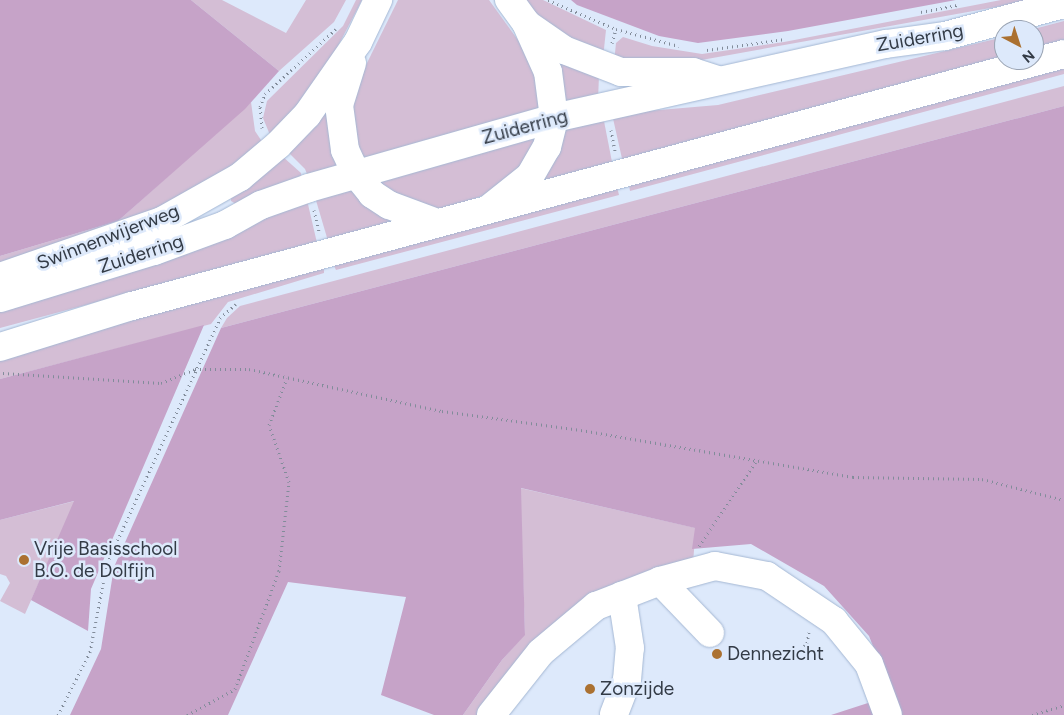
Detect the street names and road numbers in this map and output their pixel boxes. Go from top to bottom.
street label: Zuiderring [875,19,965,57]
street label: Zuiderring [480,105,570,149]
street label: Swinnenwijerweg [34,199,182,275]
street label: Zuiderring [96,230,186,278]

